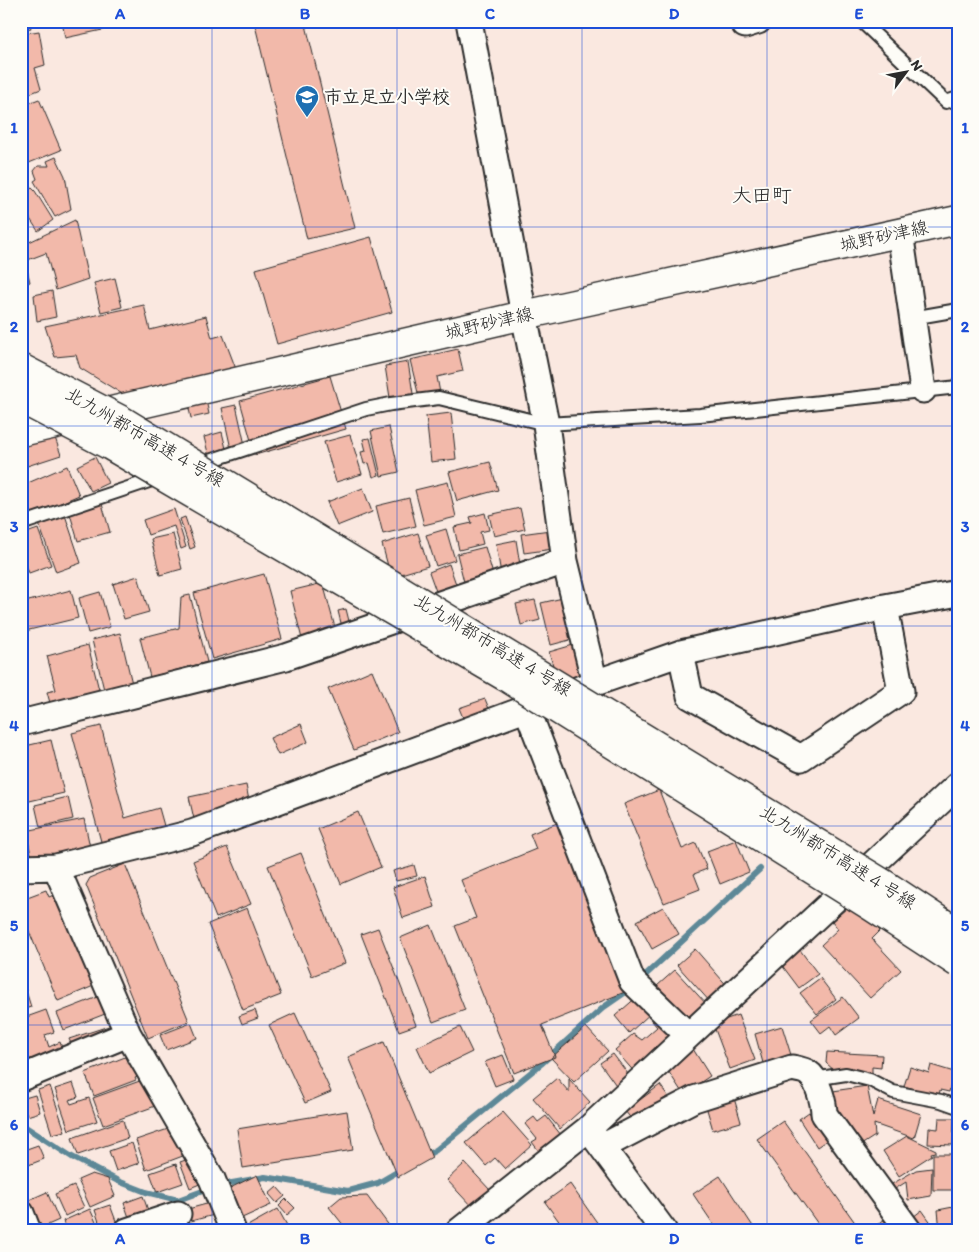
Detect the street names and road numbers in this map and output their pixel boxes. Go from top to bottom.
street label: 城野砂津線 [838,216,930,256]
street label: 城野砂津線 [443,302,535,344]
street label: 北九州都市高速４号線 [62,382,228,492]
street label: 北九州都市高速４号線 [410,589,576,701]
street label: 北九州都市高速４号線 [756,800,920,914]

